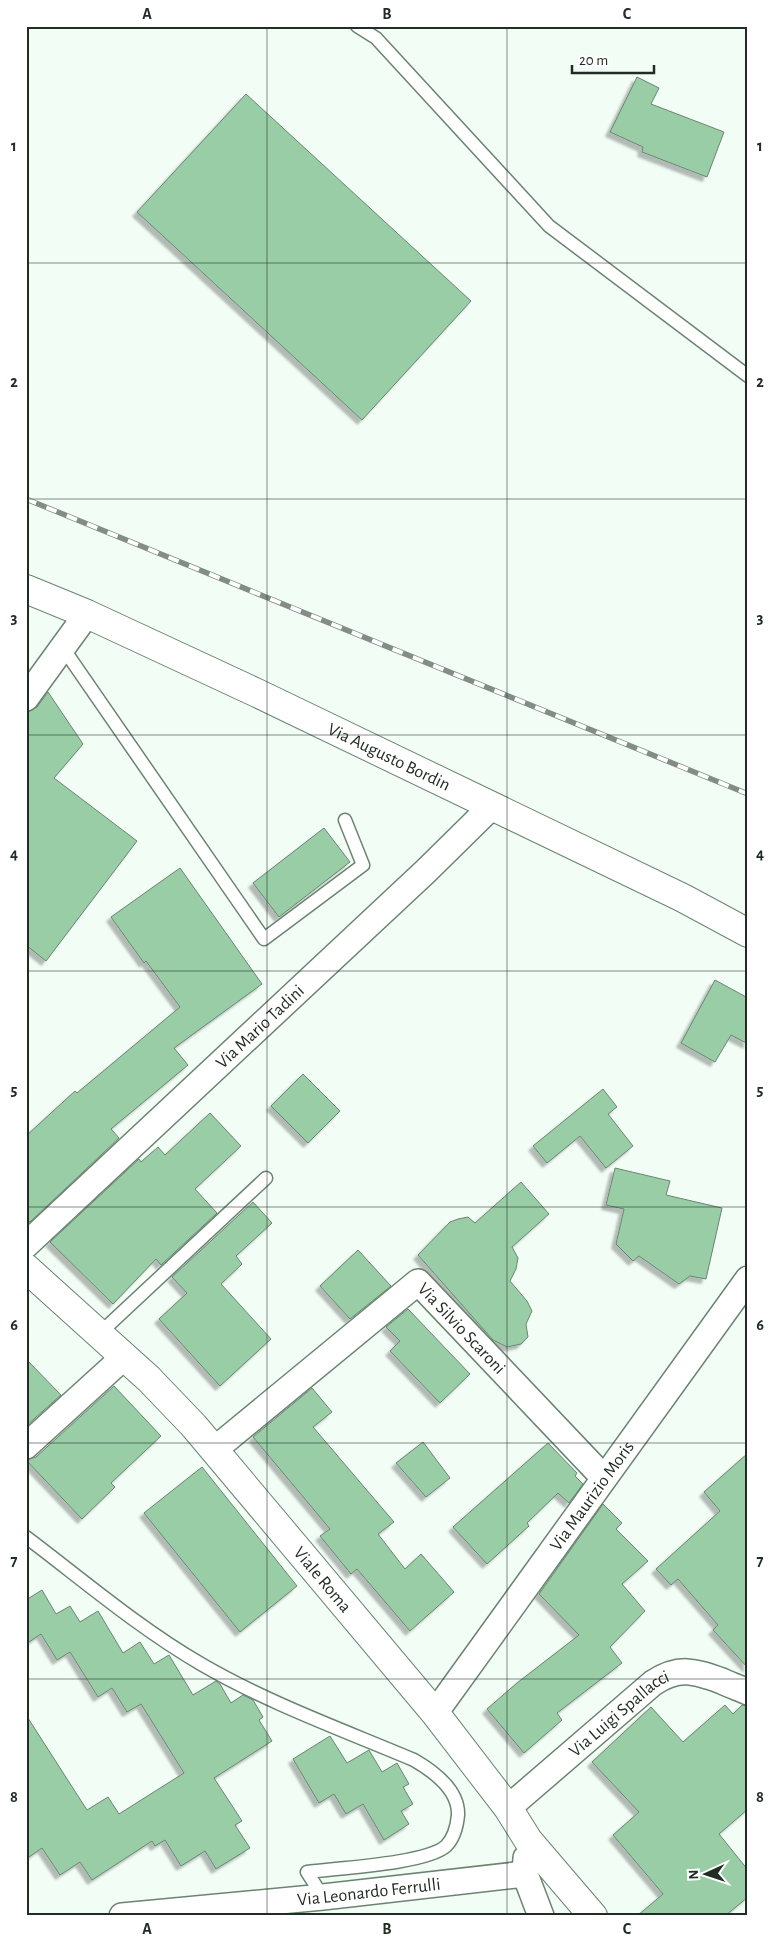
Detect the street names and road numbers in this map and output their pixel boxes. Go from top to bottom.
street label: Via Augusto Bordin [324,720,453,795]
street label: Via Mario Tadini [213,982,308,1072]
street label: Via Silvio Scaroni [414,1280,508,1378]
street label: Via Maurizio Moris [547,1438,638,1554]
street label: Viale Roma [290,1544,354,1616]
street label: Via Luigi Spallacci [566,1668,672,1761]
street label: Via Leonardo Ferrulli [296,1876,442,1909]

